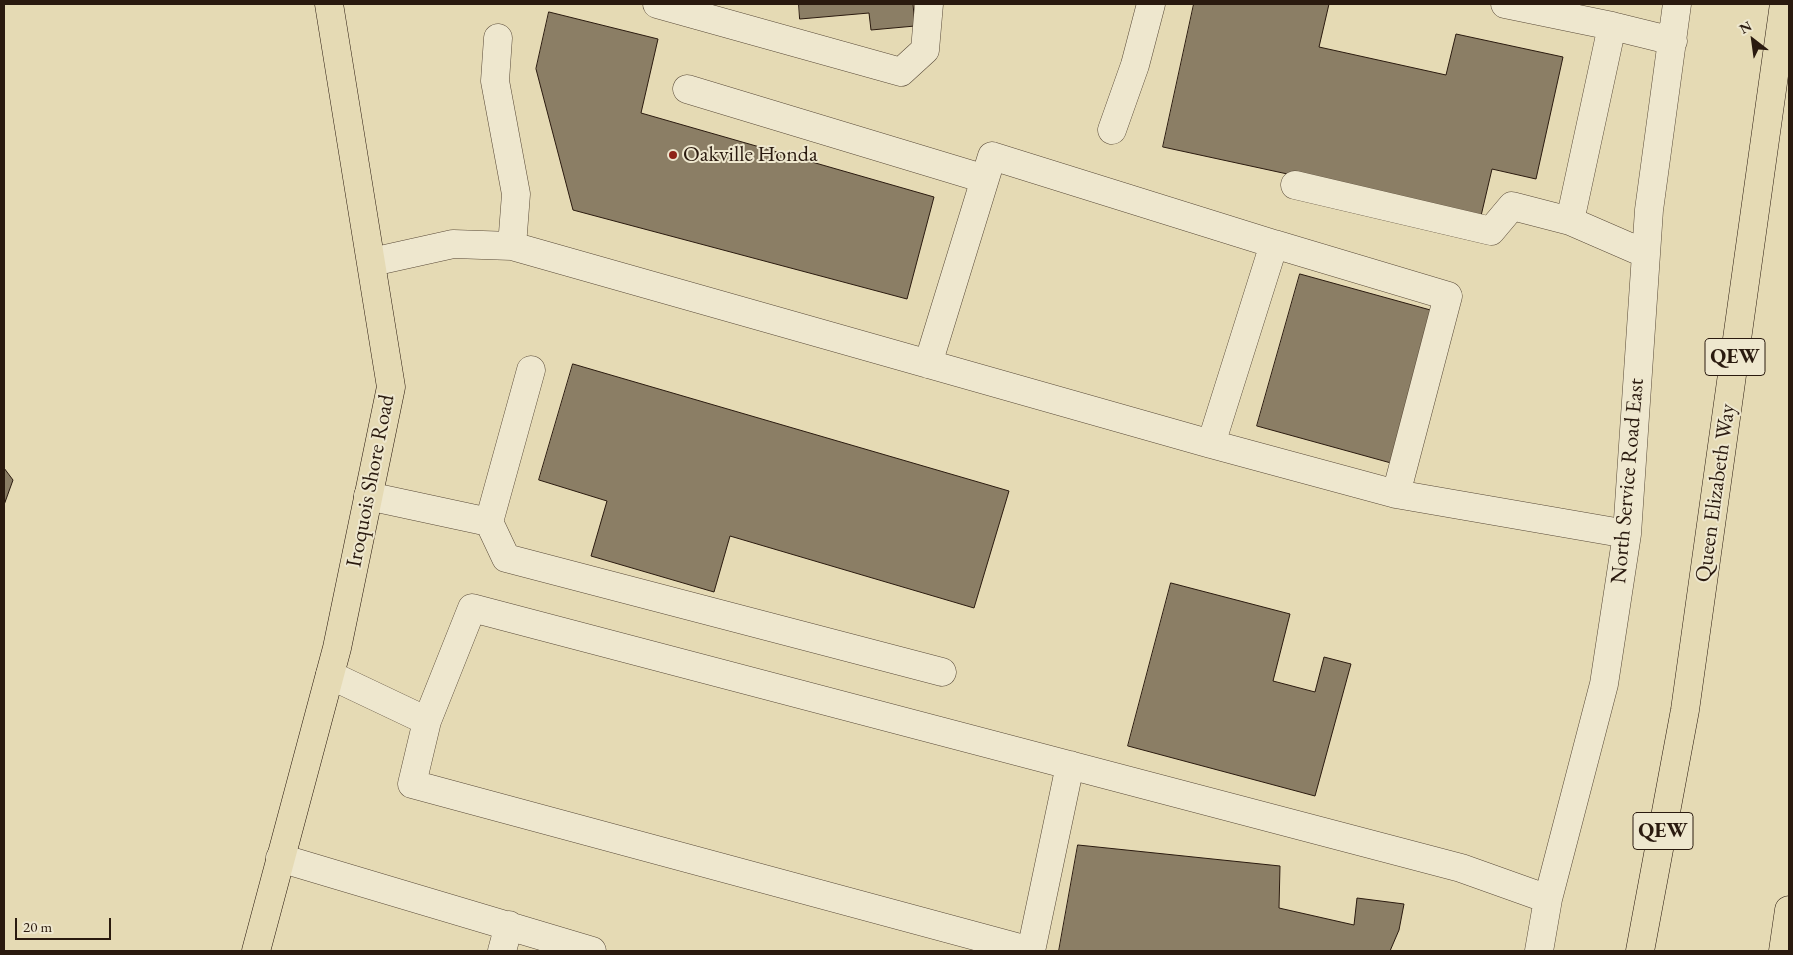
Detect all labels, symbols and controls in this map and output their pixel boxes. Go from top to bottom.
north arrow [1728,15,1778,65]
text: N [1736,16,1755,38]
place label: Oakville Honda [683,142,818,168]
marker: Oakville Honda [667,149,679,161]
road number: QEW [1705,338,1765,376]
street label: North Service Road East [1606,377,1650,585]
street label: Iroquois Shore Road [341,392,401,570]
street label: Queen Elizabeth Way [1690,402,1742,584]
road number: QEW [1633,812,1693,849]
scale bar [18,908,114,940]
text: 20 m [23,917,52,936]

